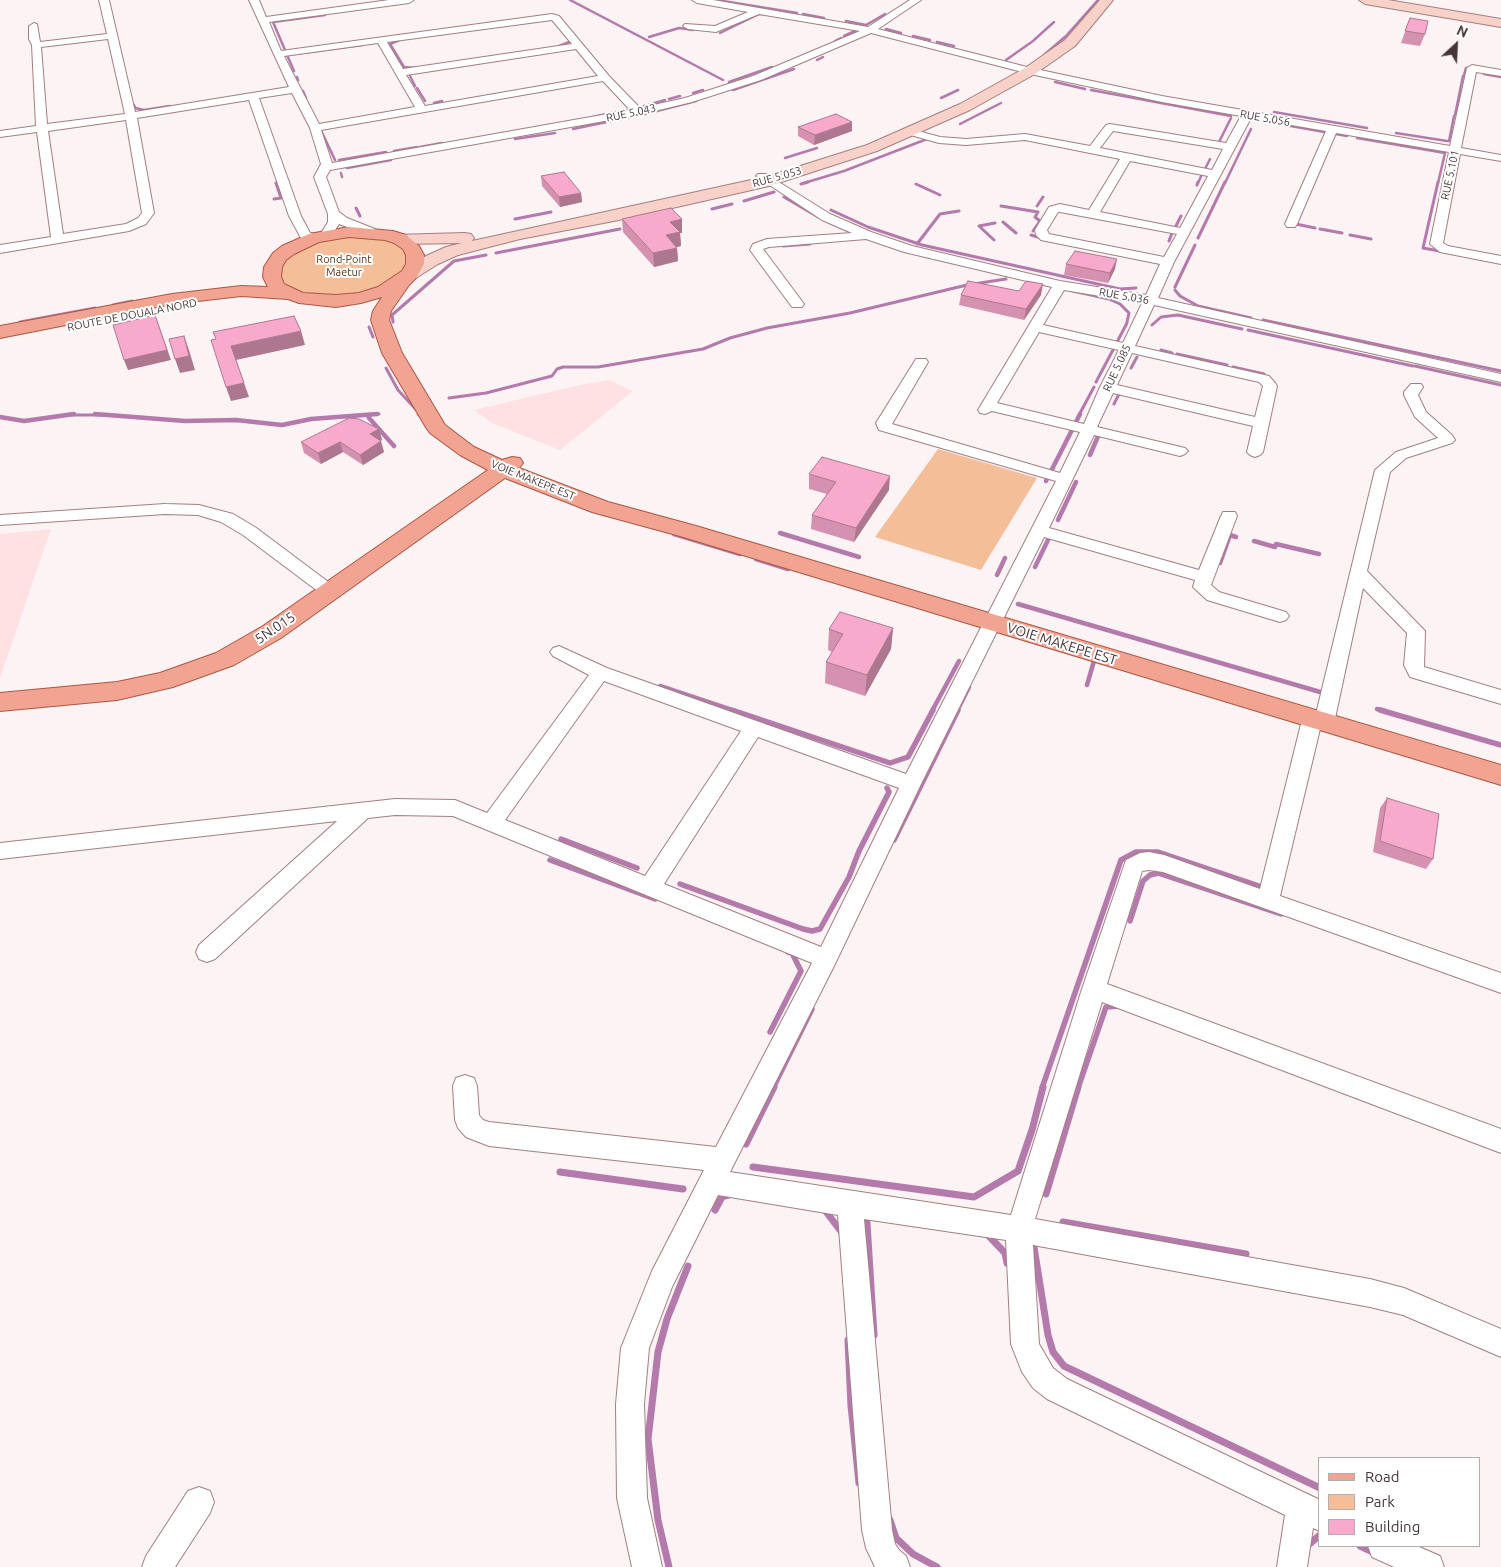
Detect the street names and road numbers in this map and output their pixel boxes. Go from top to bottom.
street label: RUE 5.043 [605,101,657,125]
street label: RUE 5.056 [1239,107,1291,129]
street label: RUE 5.101 [1438,149,1462,201]
street label: RUE 5.053 [751,164,803,190]
street label: RUE 5.036 [1098,285,1150,307]
street label: ROUTE DE DOUALA NORD [66,296,198,334]
street label: RUE 5.085 [1100,342,1134,394]
street label: VOIE MAKEPE EST [489,457,577,503]
street label: 5N.015 [252,608,298,648]
street label: VOIE MAKEPE EST [1005,619,1119,669]

